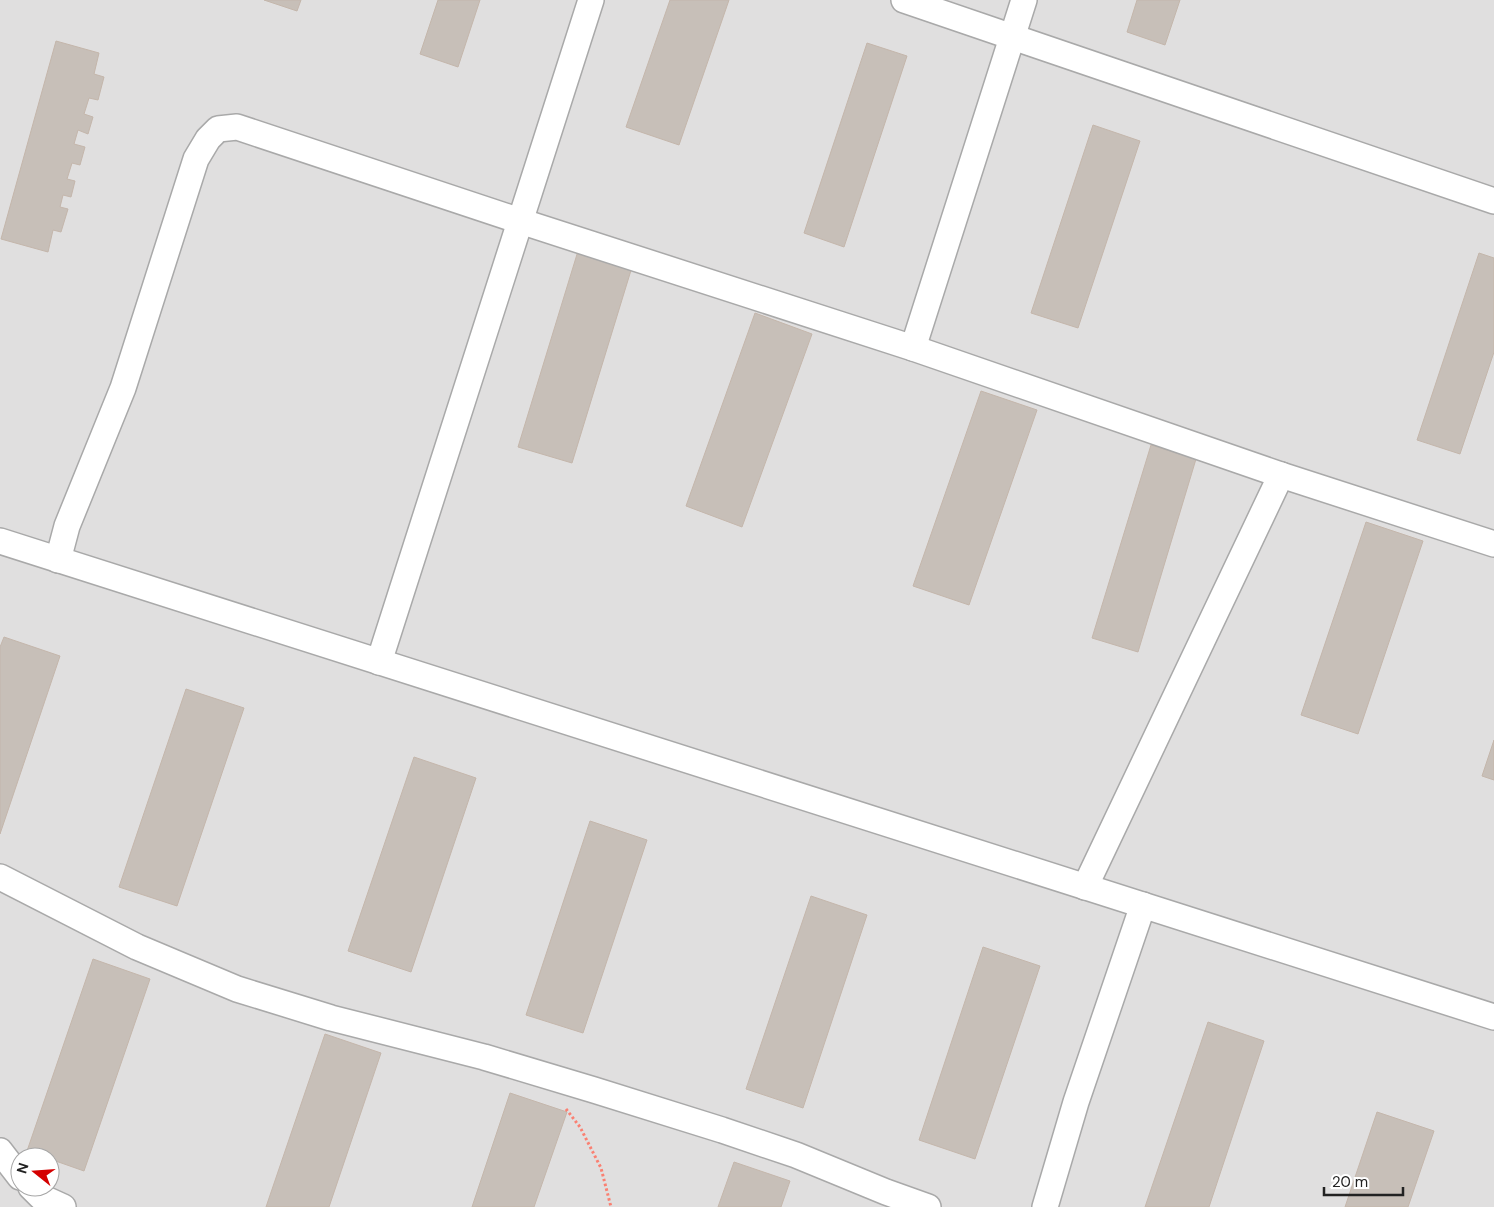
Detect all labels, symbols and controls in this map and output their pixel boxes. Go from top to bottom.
north arrow [10,1147,60,1197]
text: N [12,1161,33,1176]
scale bar [1324,1164,1403,1196]
text: 20 m [1332,1172,1368,1192]

